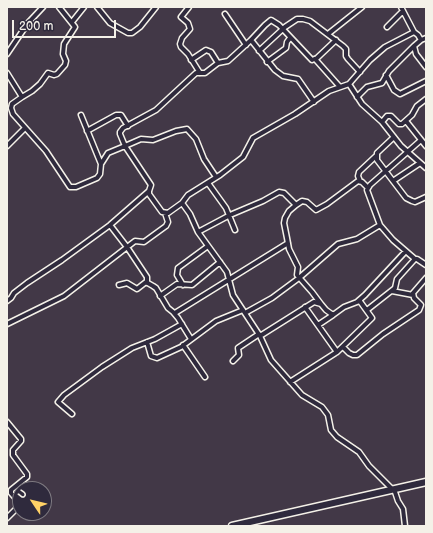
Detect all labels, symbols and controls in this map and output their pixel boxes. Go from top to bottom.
scale bar [14,12,118,38]
text: 200 m [19,19,53,34]
north arrow [12,481,52,521]
text: U [15,487,30,501]

